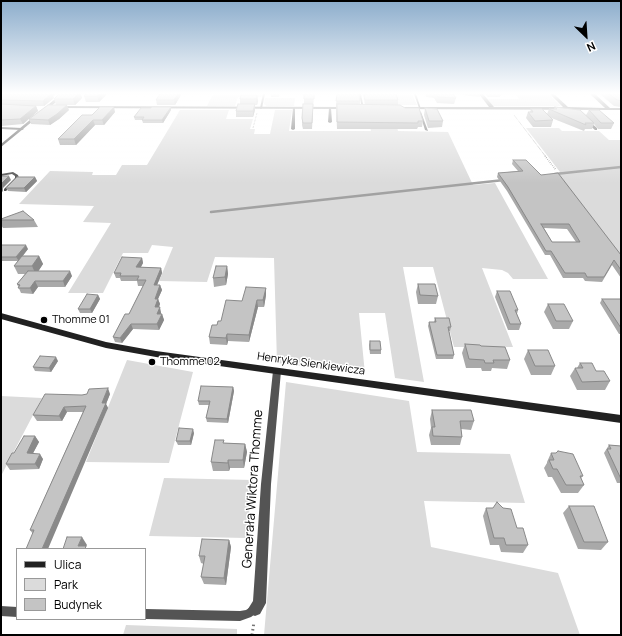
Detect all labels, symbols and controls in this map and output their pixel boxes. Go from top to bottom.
north arrow [566,16,606,56]
text: N [585,39,598,56]
place label: Thomme 01 [52,313,110,327]
marker: Thomme 01 [39,315,49,325]
street label: Henryka Sienkiewicza [256,350,366,378]
place label: Thomme 02 [160,355,220,369]
marker: Thomme 02 [147,357,157,367]
street label: Generała Wiktora Thomme [240,409,266,569]
legend [16,548,146,620]
text: Ulica [54,556,81,573]
text: Park [54,576,78,593]
text: Budynek [54,596,102,613]

